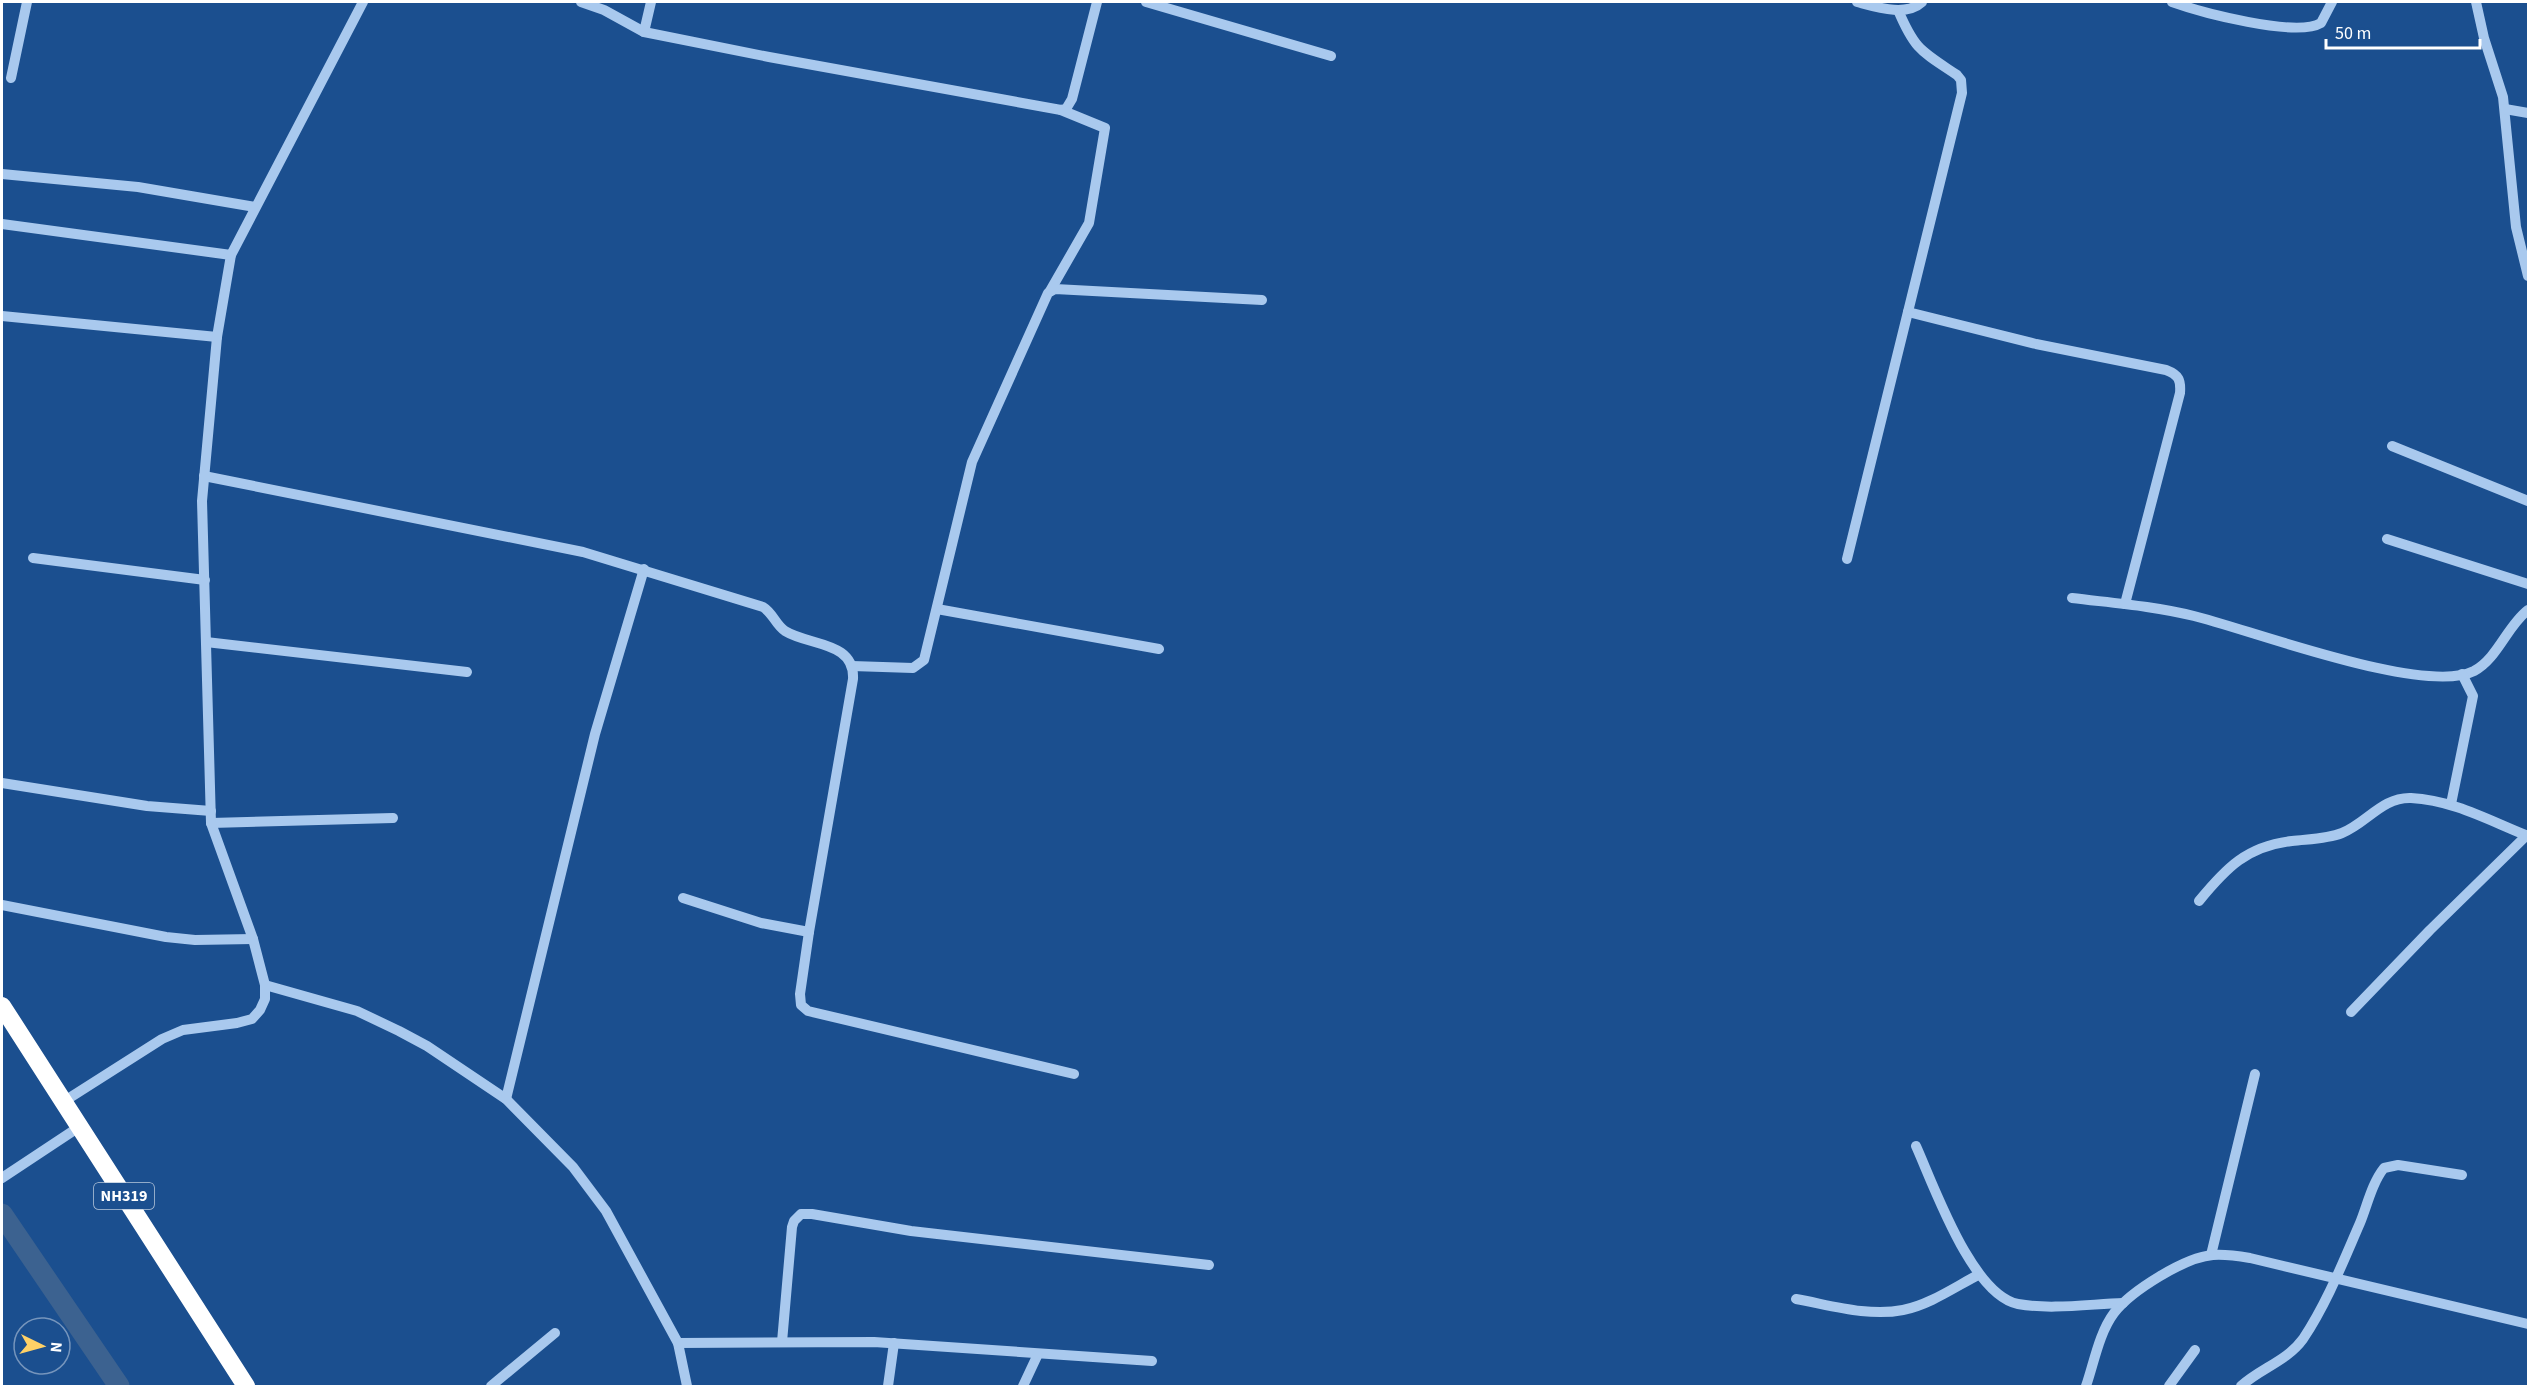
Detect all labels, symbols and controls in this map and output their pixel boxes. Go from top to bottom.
scale bar [2326,12,2480,50]
text: 50 m [2335,21,2371,46]
road number: NH319 [94,1183,154,1209]
north arrow [12,1316,72,1376]
text: N [45,1341,67,1353]

